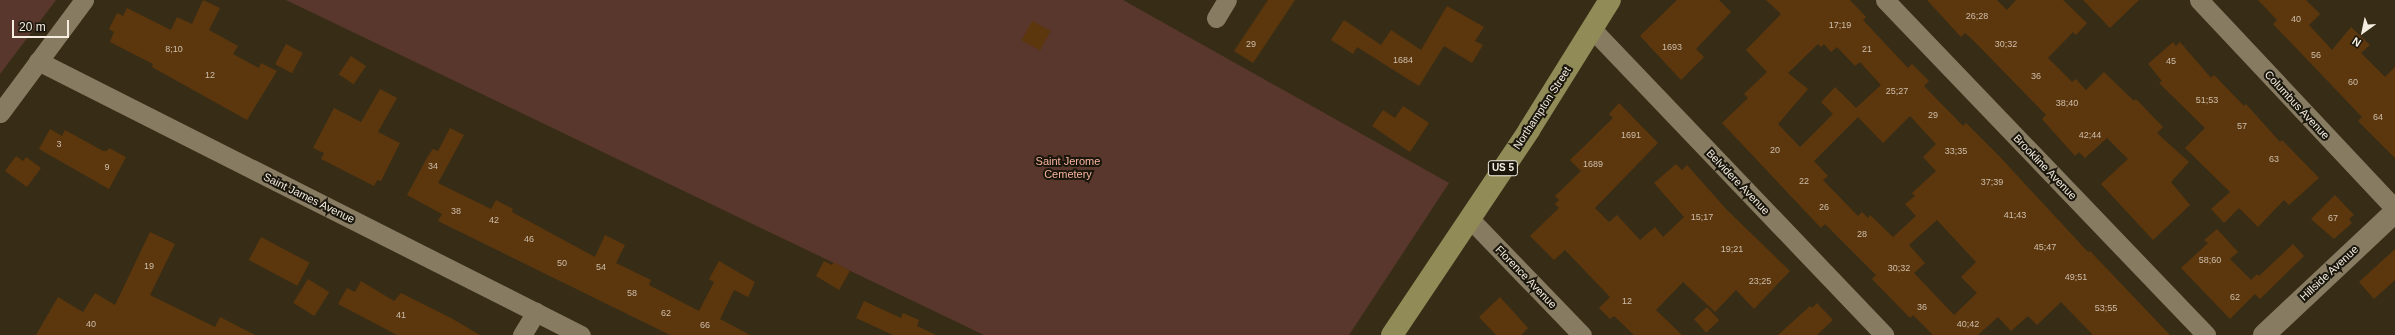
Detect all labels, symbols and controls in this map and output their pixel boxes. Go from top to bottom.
house number: 26;28 [1966,11,1988,21]
scale bar [14,12,71,38]
north arrow [2343,12,2383,52]
house number: 40 [2291,14,2301,24]
text: 20 m [19,20,46,34]
house number: 17;19 [1829,20,1851,30]
text: N [2350,35,2363,49]
house number: 29 [1246,39,1256,49]
house number: 30;32 [1995,39,2017,49]
house number: 1693 [1662,42,1682,52]
house number: 8;10 [165,44,183,54]
house number: 21 [1862,44,1872,54]
house number: 56 [2311,50,2321,60]
house number: 1684 [1393,55,1413,65]
house number: 45 [2166,56,2176,66]
street label: Northampton Street [1510,64,1574,152]
street label: Columbus Avenue [2262,68,2332,142]
house number: 12 [205,70,215,80]
house number: 36 [2031,71,2041,81]
house number: 60 [2348,77,2358,87]
house number: 25;27 [1886,86,1908,96]
house number: 51;53 [2196,95,2218,105]
house number: 38;40 [2056,98,2078,108]
house number: 29 [1928,110,1938,120]
house number: 64 [2373,112,2383,122]
house number: 57 [2237,121,2247,131]
house number: 1691 [1621,130,1641,140]
house number: 42;44 [2079,130,2101,140]
street label: Brookline Avenue [2010,131,2080,203]
house number: 3 [56,139,62,149]
house number: 20 [1770,145,1780,155]
street label: Belvidere Avenue [1703,146,1773,218]
house number: 33;35 [1945,146,1967,156]
house number: 63 [2269,154,2279,164]
park label: Saint Jerome Cemetery [1036,155,1100,181]
house number: 1689 [1583,159,1603,169]
road number: US 5 [1487,160,1519,176]
house number: 34 [428,161,438,171]
house number: 9 [104,162,110,172]
street label: Saint James Avenue [261,170,357,226]
house number: 22 [1799,176,1809,186]
house number: 37;39 [1981,177,2003,187]
house number: 26 [1819,202,1829,212]
house number: 38 [451,206,461,216]
house number: 41;43 [2004,210,2026,220]
house number: 15;17 [1691,212,1713,222]
house number: 67 [2328,213,2338,223]
house number: 42 [489,215,499,225]
house number: 28 [1857,229,1867,239]
house number: 46 [524,234,534,244]
house number: 45;47 [2034,242,2056,252]
street label: Hillside Avenue [2297,242,2361,304]
street label: Florence Avenue [1492,243,1560,311]
house number: 19;21 [1721,244,1743,254]
house number: 58;60 [2199,255,2221,265]
house number: 50 [557,258,567,268]
house number: 19 [144,261,154,271]
house number: 54 [596,262,606,272]
house number: 30;32 [1888,263,1910,273]
house number: 49;51 [2065,272,2087,282]
house number: 23;25 [1749,276,1771,286]
house number: 58 [627,288,637,298]
house number: 62 [2230,292,2240,302]
house number: 12 [1622,296,1632,306]
house number: 36 [1917,302,1927,312]
house number: 53;55 [2095,303,2117,313]
house number: 62 [661,308,671,318]
house number: 41 [396,310,406,320]
house number: 40 [86,319,96,329]
house number: 40;42 [1957,319,1979,329]
house number: 66 [700,320,710,330]

